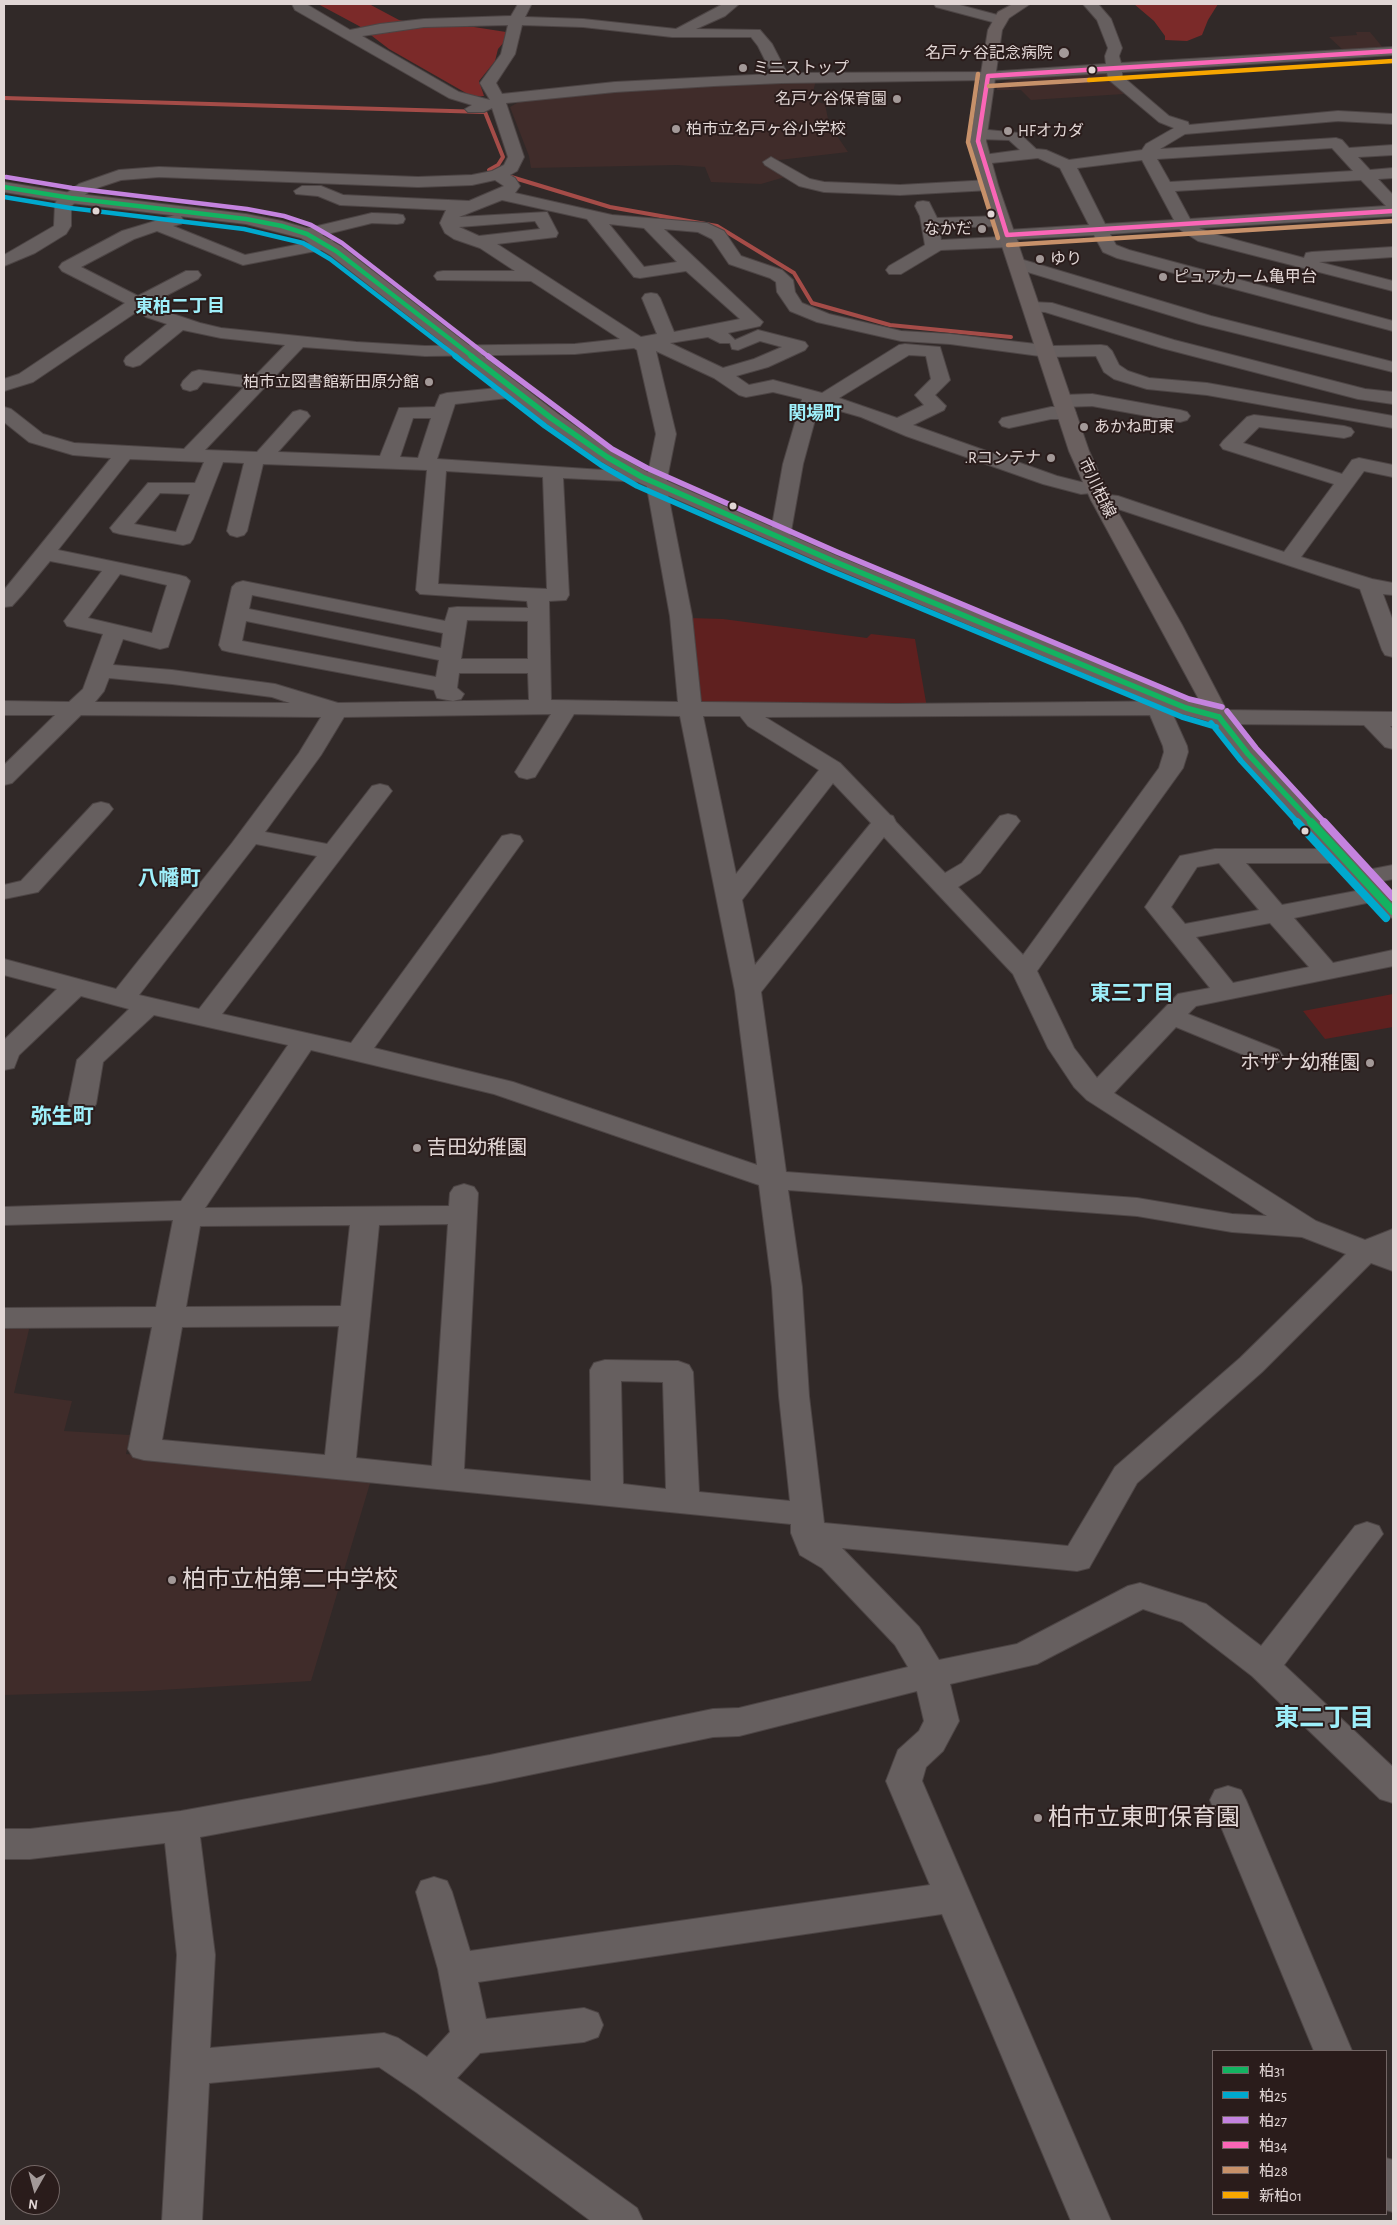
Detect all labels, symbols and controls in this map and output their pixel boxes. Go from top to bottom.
place label: 名戸ヶ谷記念病院 [925,43,1053,63]
marker: 名戸ヶ谷記念病院 [1057,46,1071,60]
place label: ミニストップ [753,58,849,78]
marker: ミニストップ [737,62,749,74]
unlabelled marker [1087,65,1097,75]
place label: 名戸ケ谷保育園 [775,89,887,109]
marker: 名戸ケ谷保育園 [891,93,903,105]
place label: 柏市立名戸ヶ谷小学校 [686,119,846,139]
place label: HFオカダ [1018,121,1084,141]
marker: 柏市立名戸ヶ谷小学校 [670,123,682,135]
marker: HFオカダ [1002,125,1014,137]
unlabelled marker [91,206,101,216]
unlabelled marker [986,209,996,219]
place label: なかだ [924,219,972,239]
marker: なかだ [976,223,988,235]
place label: ゆり [1050,249,1082,269]
marker: ゆり [1034,253,1046,265]
place label: ピュアカーム亀甲台 [1173,267,1317,287]
marker: ピュアカーム亀甲台 [1157,271,1169,283]
district label: 東柏二丁目 [135,296,225,318]
place label: 柏市立図書館新田原分館 [243,372,419,392]
marker: 柏市立図書館新田原分館 [423,376,435,388]
district label: 関場町 [788,403,842,425]
place label: あかね町東 [1094,417,1174,437]
marker: あかね町東 [1078,421,1090,433]
place label: .Rコンテナ [964,448,1041,468]
marker: .Rコンテナ [1045,452,1057,464]
street label: 市川柏線 [1074,455,1120,521]
unlabelled marker [728,501,738,511]
unlabelled marker [1300,826,1310,836]
district label: 八幡町 [138,866,200,892]
district label: 東三丁目 [1090,981,1174,1007]
place label: ホザナ幼稚園 [1240,1051,1360,1075]
marker: ホザナ幼稚園 [1364,1057,1376,1069]
district label: 弥生町 [31,1104,93,1130]
place label: 吉田幼稚園 [427,1136,527,1160]
marker: 吉田幼稚園 [411,1142,423,1154]
place label: 柏市立柏第二中学校 [182,1566,398,1594]
marker: 柏市立柏第二中学校 [166,1574,178,1586]
district label: 東二丁目 [1274,1703,1374,1733]
place label: 柏市立東町保育園 [1048,1804,1240,1832]
marker: 柏市立東町保育園 [1032,1812,1044,1824]
legend [1212,2050,1387,2215]
text: 柏31 [1259,2064,1285,2079]
text: 柏25 [1259,2089,1287,2104]
text: 柏27 [1259,2114,1287,2129]
text: 柏34 [1259,2139,1287,2154]
text: 柏28 [1259,2164,1288,2179]
north arrow [10,2165,60,2215]
text: 新柏01 [1259,2189,1302,2204]
text: N [28,2196,39,2211]

